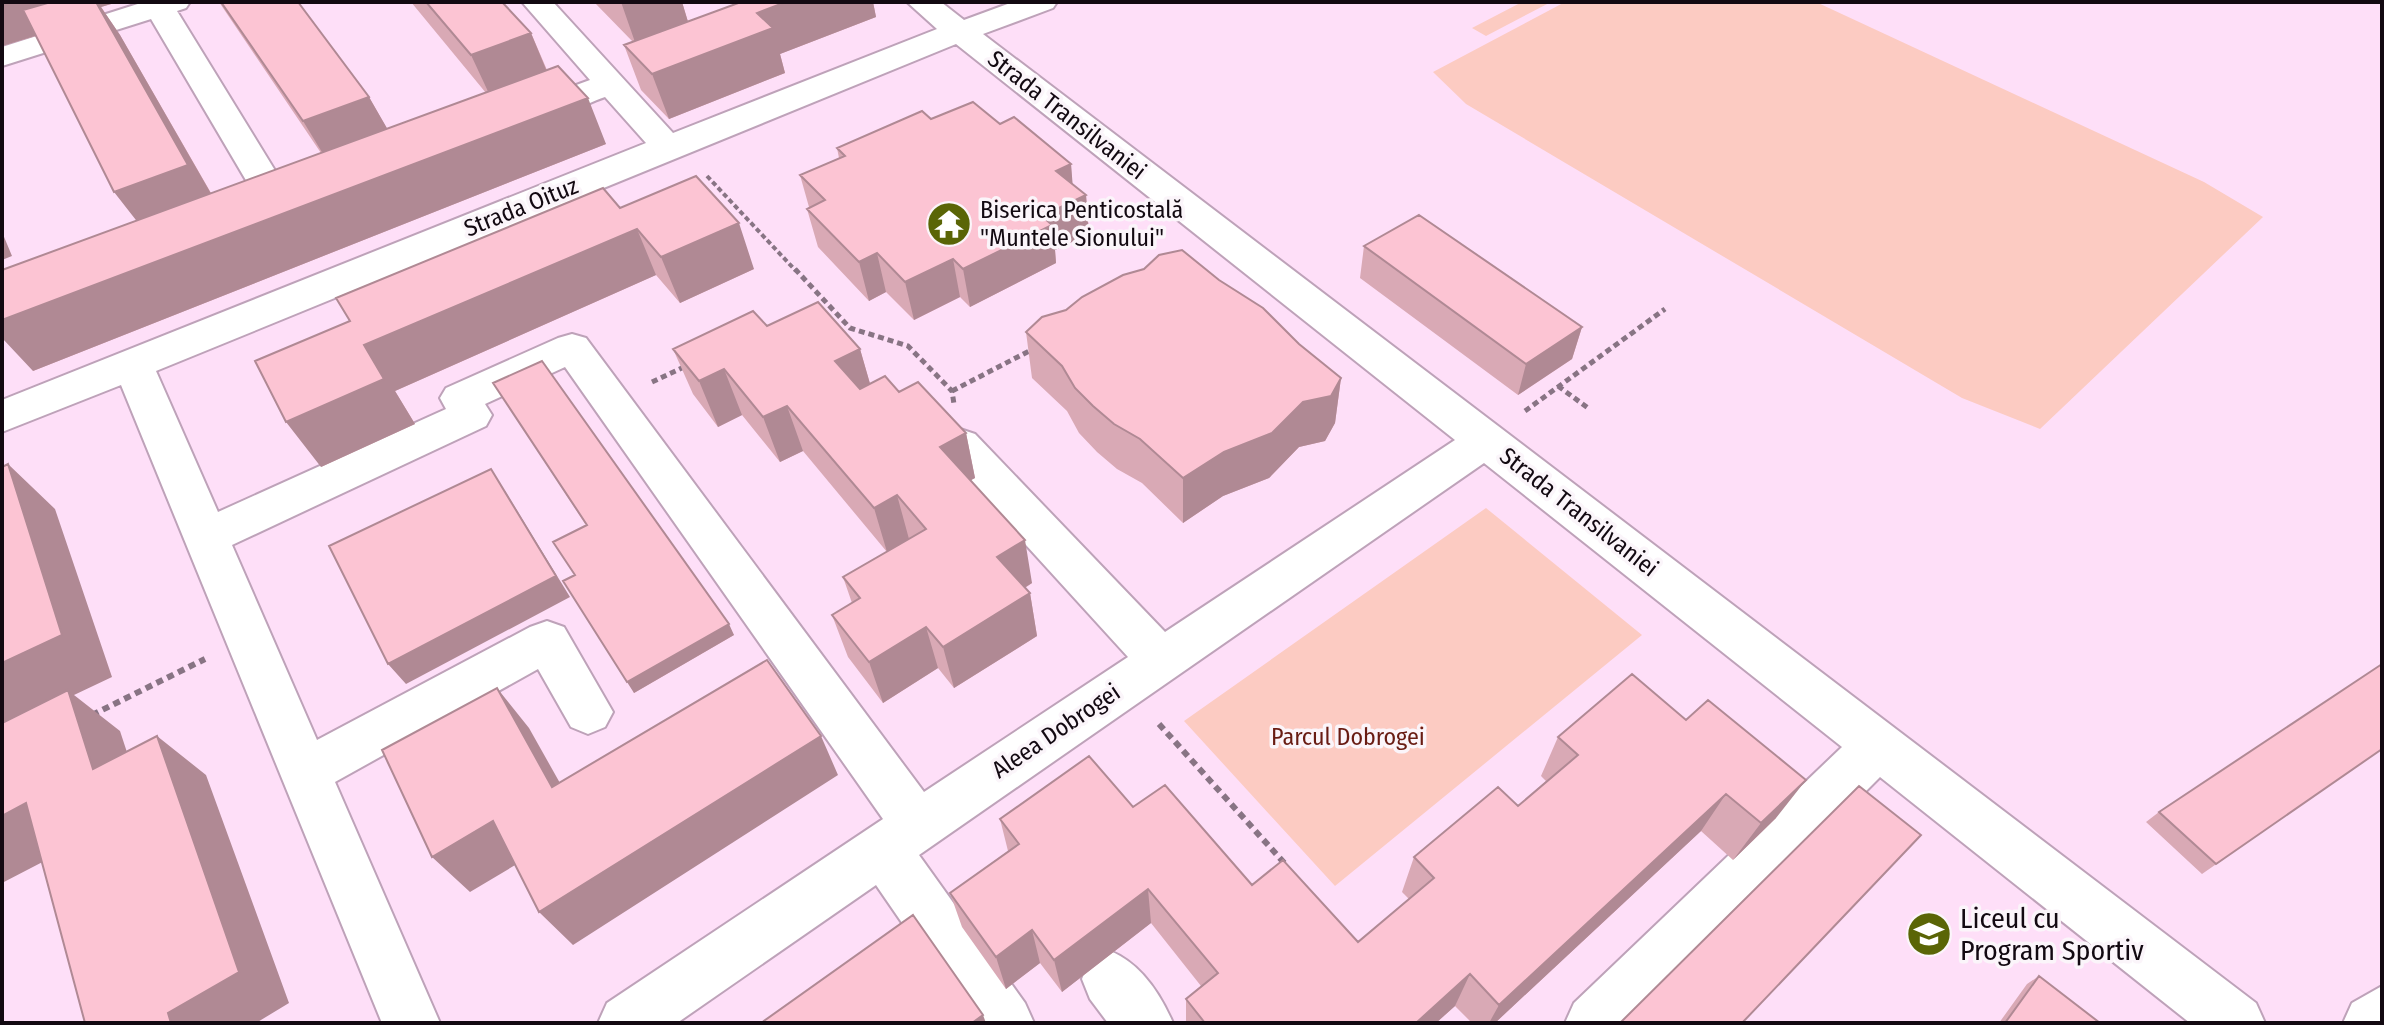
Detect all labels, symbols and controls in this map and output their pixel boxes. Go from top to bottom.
street label: Strada Transilvaniei [982,45,1152,185]
street label: Strada Oituz [460,171,582,243]
place label: Biserica Penticostală "Muntele Sionului" [980,196,1183,252]
temple icon: Biserica Penticostală "Muntele Sionului" [925,200,973,248]
street label: Strada Transilvaniei [1494,442,1664,582]
street label: Aleea Dobrogei [987,678,1125,784]
park label: Parcul Dobrogei [1271,723,1425,751]
place label: Liceul cu Program Sportiv [1960,902,2144,967]
school or university icon: Liceul cu Program Sportiv [1905,910,1953,958]

